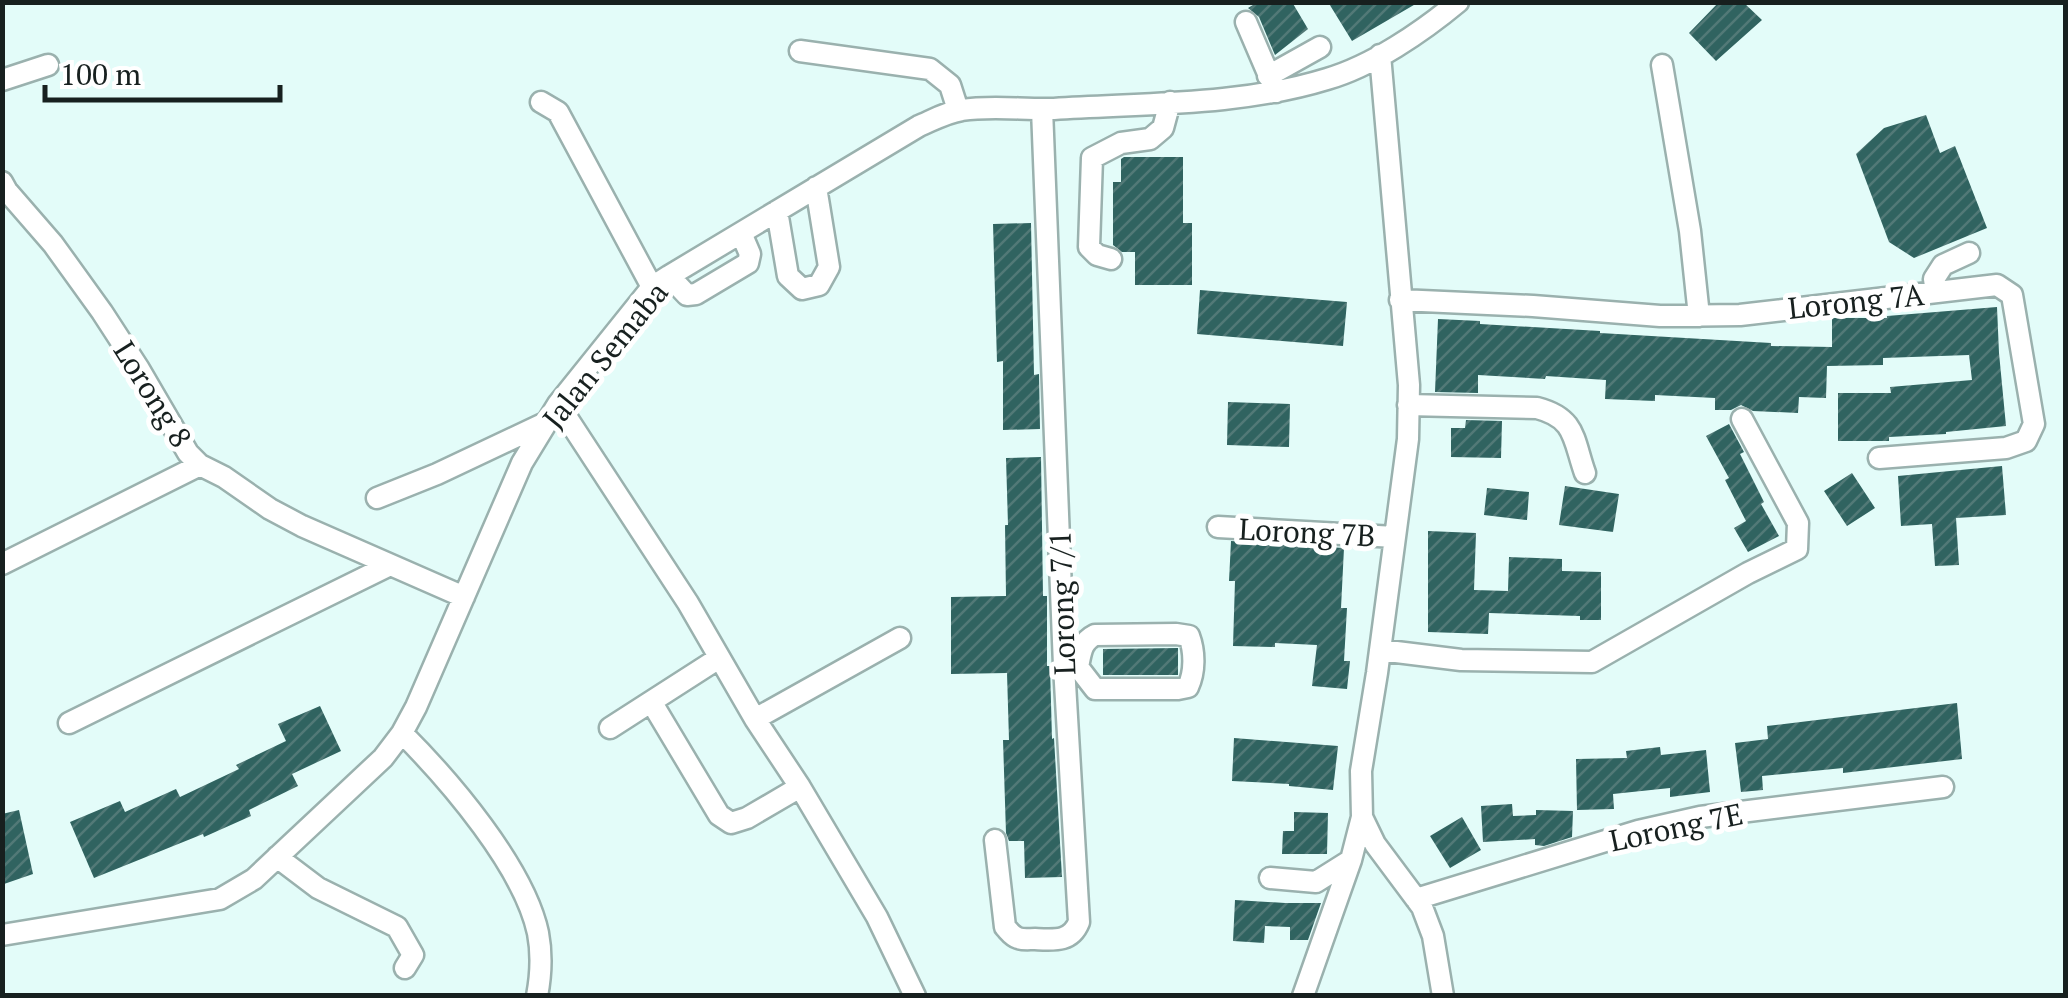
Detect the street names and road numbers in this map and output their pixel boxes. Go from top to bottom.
street label: Jalan Semaba [533,273,677,437]
street label: Lorong 7A [1786,274,1927,328]
street label: Lorong 8 [105,333,201,455]
street label: Lorong 7B [1238,508,1376,556]
street label: Lorong 7/1 [1039,530,1085,676]
street label: Lorong 7E [1606,793,1746,861]

